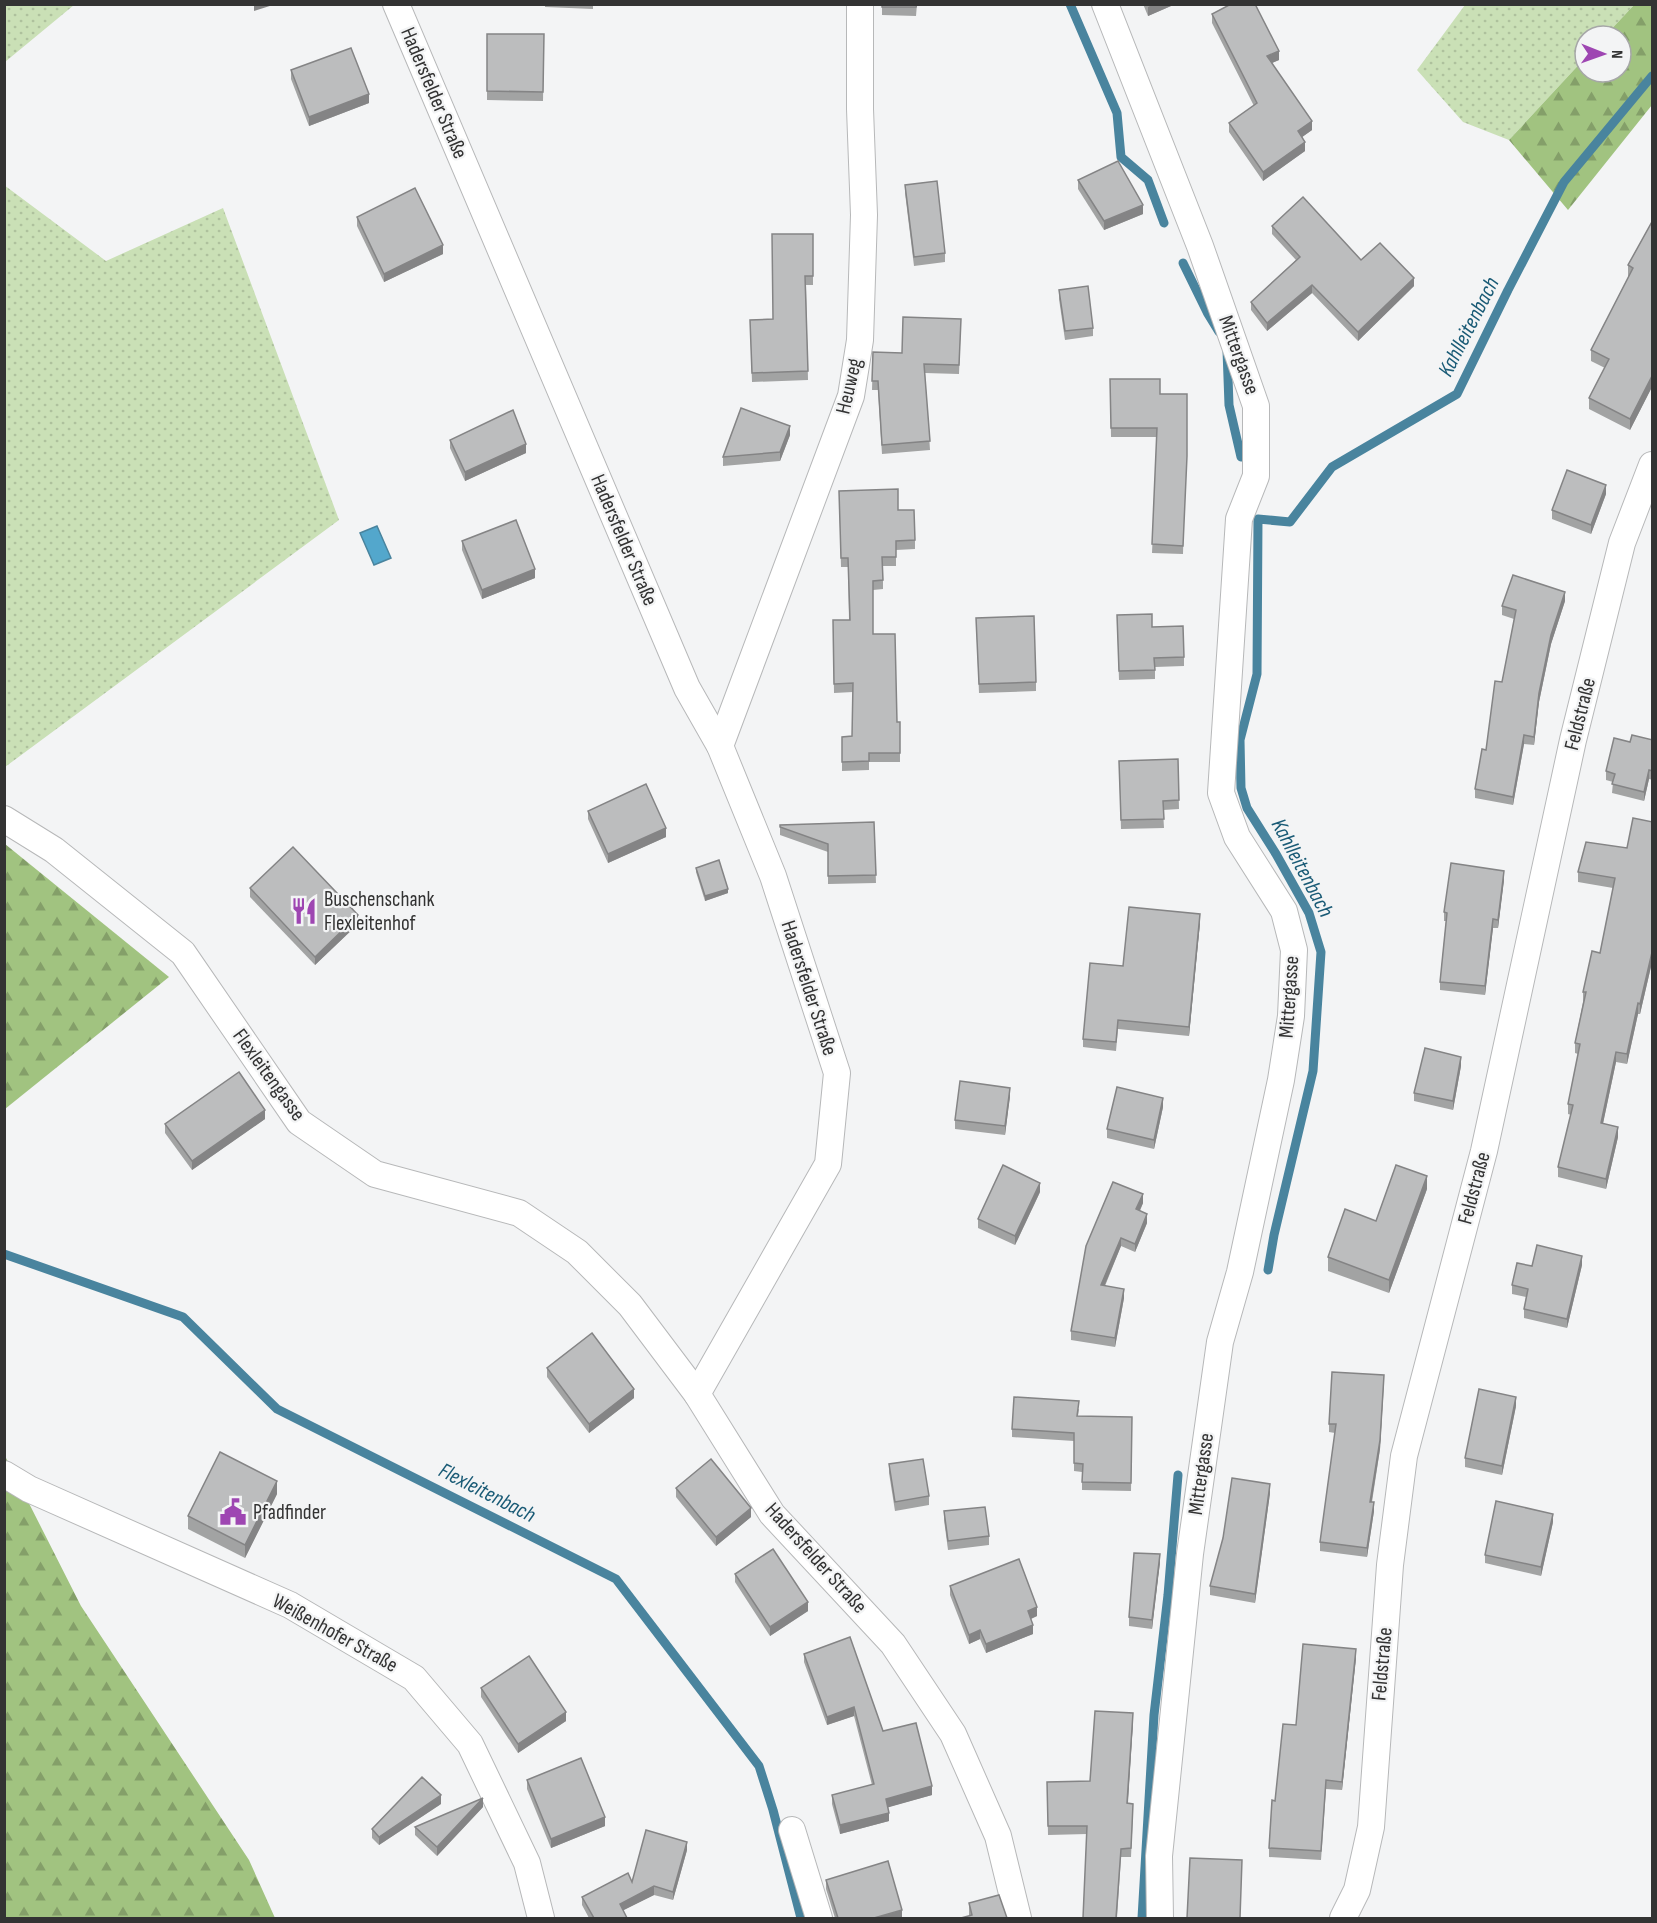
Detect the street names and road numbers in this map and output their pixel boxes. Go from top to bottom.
street label: Hadersfelder Straße [395,24,473,162]
street label: Mittergasse [1213,312,1265,398]
street label: Heuweg [830,356,868,416]
street label: Hadersfelder Straße [585,471,663,609]
street label: Feldstraße [1559,675,1601,753]
street label: Hadersfelder Straße [775,917,843,1059]
street label: Mittergasse [1274,955,1304,1039]
street label: Flexleitengasse [227,1024,311,1126]
street label: Feldstraße [1452,1149,1496,1227]
street label: Mittergasse [1183,1431,1219,1517]
street label: Hadersfelder Straße [760,1498,872,1618]
street label: Weißenhofer Straße [268,1588,402,1678]
street label: Feldstraße [1366,1626,1398,1702]

